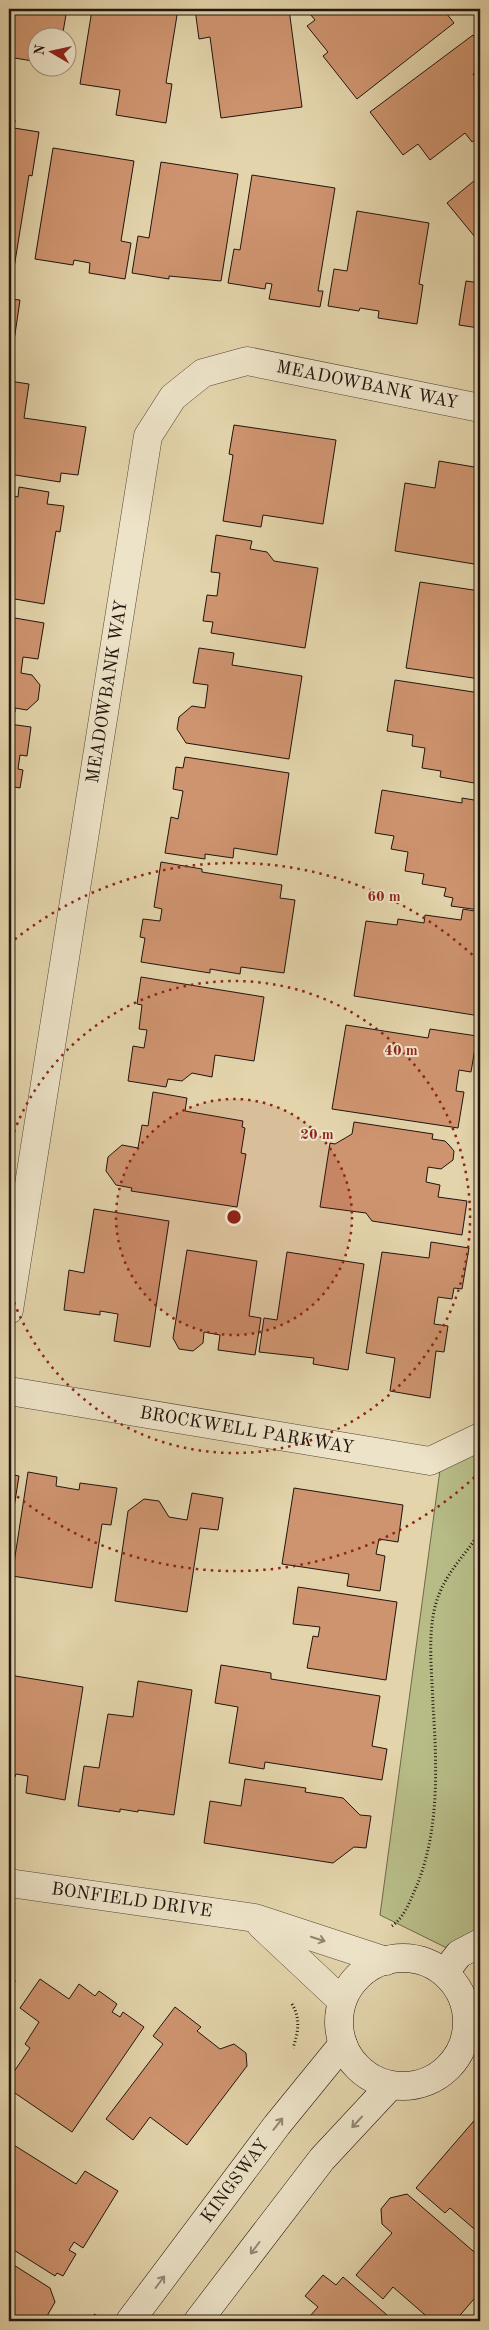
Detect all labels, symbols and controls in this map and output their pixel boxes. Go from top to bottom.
north arrow [28,28,78,78]
text: N [32,43,48,57]
street label: MEADOWBANK WAY [275,358,460,412]
street label: MEADOWBANK WAY [84,599,131,785]
text: 60 m [367,890,401,905]
text: 40 m [384,1044,418,1059]
text: 20 m [300,1128,334,1143]
centre of rings [225,1208,243,1226]
street label: BROCKWELL PARKWAY [138,1404,355,1457]
street label: BONFIELD DRIVE [50,1880,213,1921]
one-way arrow [309,1935,325,1944]
one-way arrow [351,2115,363,2128]
one-way arrow [273,2117,283,2131]
street label: KINGSWAY [198,2136,272,2226]
one-way arrow [249,2241,260,2254]
one-way arrow [154,2276,165,2289]

